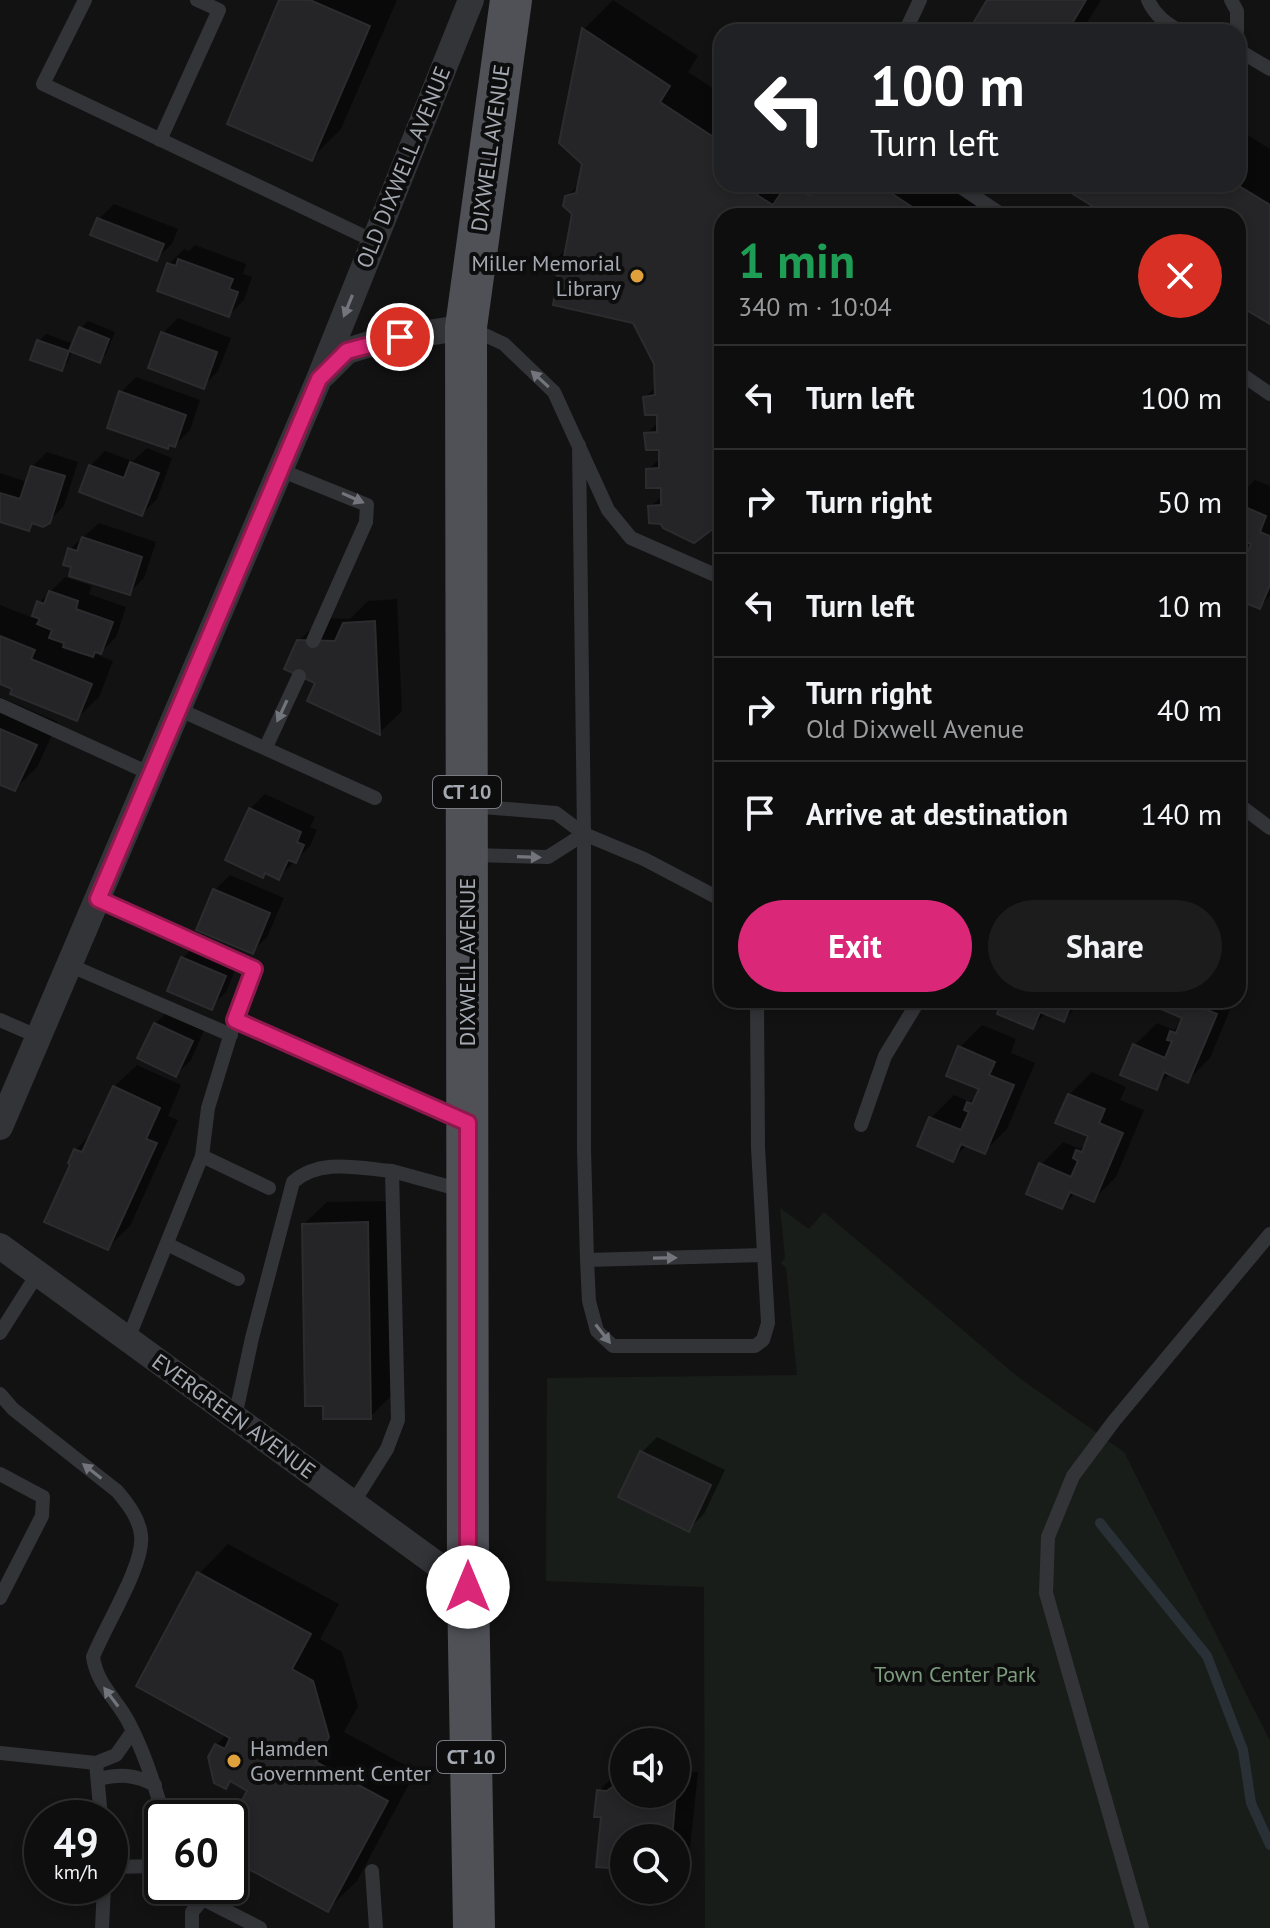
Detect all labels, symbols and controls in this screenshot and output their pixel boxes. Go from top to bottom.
text: 100 m [870,49,1025,121]
icon: left [738,56,842,160]
street label: OLD DIXWELL AVENUE [350,62,456,272]
street label: DIXWELL AVENUE [464,63,516,233]
text: Turn left [870,119,999,166]
text: 1 min [738,229,855,291]
button: close [1138,234,1222,318]
place label: Miller Memorial Library [471,249,622,302]
marker: Miller Memorial Library [628,267,646,285]
text: 340 m · 10:04 [738,290,892,323]
one-way arrow [341,294,354,318]
pin [366,303,434,371]
icon: arrive [378,315,422,359]
one-way arrow [531,370,550,388]
icon: left [738,375,782,419]
text: Turn left [806,378,914,417]
text: 100 m [1141,378,1222,417]
icon: right [738,479,782,523]
text: Turn right [806,482,932,521]
text: 50 m [1157,482,1222,521]
one-way arrow [341,492,364,505]
icon: left [738,583,782,627]
text: Turn left [806,586,914,625]
text: 10 m [1157,586,1222,625]
text: Turn right [806,673,932,712]
icon: right [738,687,782,731]
text: 40 m [1157,690,1222,729]
one-way arrow [275,700,289,723]
text: Old Dixwell Avenue [806,712,1024,745]
road number: CT 10 [433,776,501,808]
icon: arrive [738,791,782,835]
text: Arrive at destination [806,794,1068,833]
text: 140 m [1141,794,1222,833]
one-way arrow [517,850,542,863]
street label: DIXWELL AVENUE [453,878,481,1046]
button: Exit [738,900,972,992]
button: Share [988,900,1222,992]
one-way arrow [653,1252,678,1264]
one-way arrow [595,1324,611,1344]
street label: EVERGREEN AVENUE [147,1347,321,1485]
one-way arrow [82,1463,102,1480]
position arrow [426,1545,510,1629]
park label: Town Center Park [874,1660,1037,1688]
one-way arrow [103,1686,119,1707]
map controls [610,1728,690,1904]
button: sound [610,1728,690,1808]
place label: Hamden Government Center [250,1734,432,1787]
road number: CT 10 [437,1741,505,1773]
marker: Hamden Government Center [225,1752,243,1770]
speed limit sign: 60 [144,1800,248,1904]
text: 49 [53,1816,99,1868]
button: search [610,1824,690,1904]
text: km/h [54,1859,98,1885]

